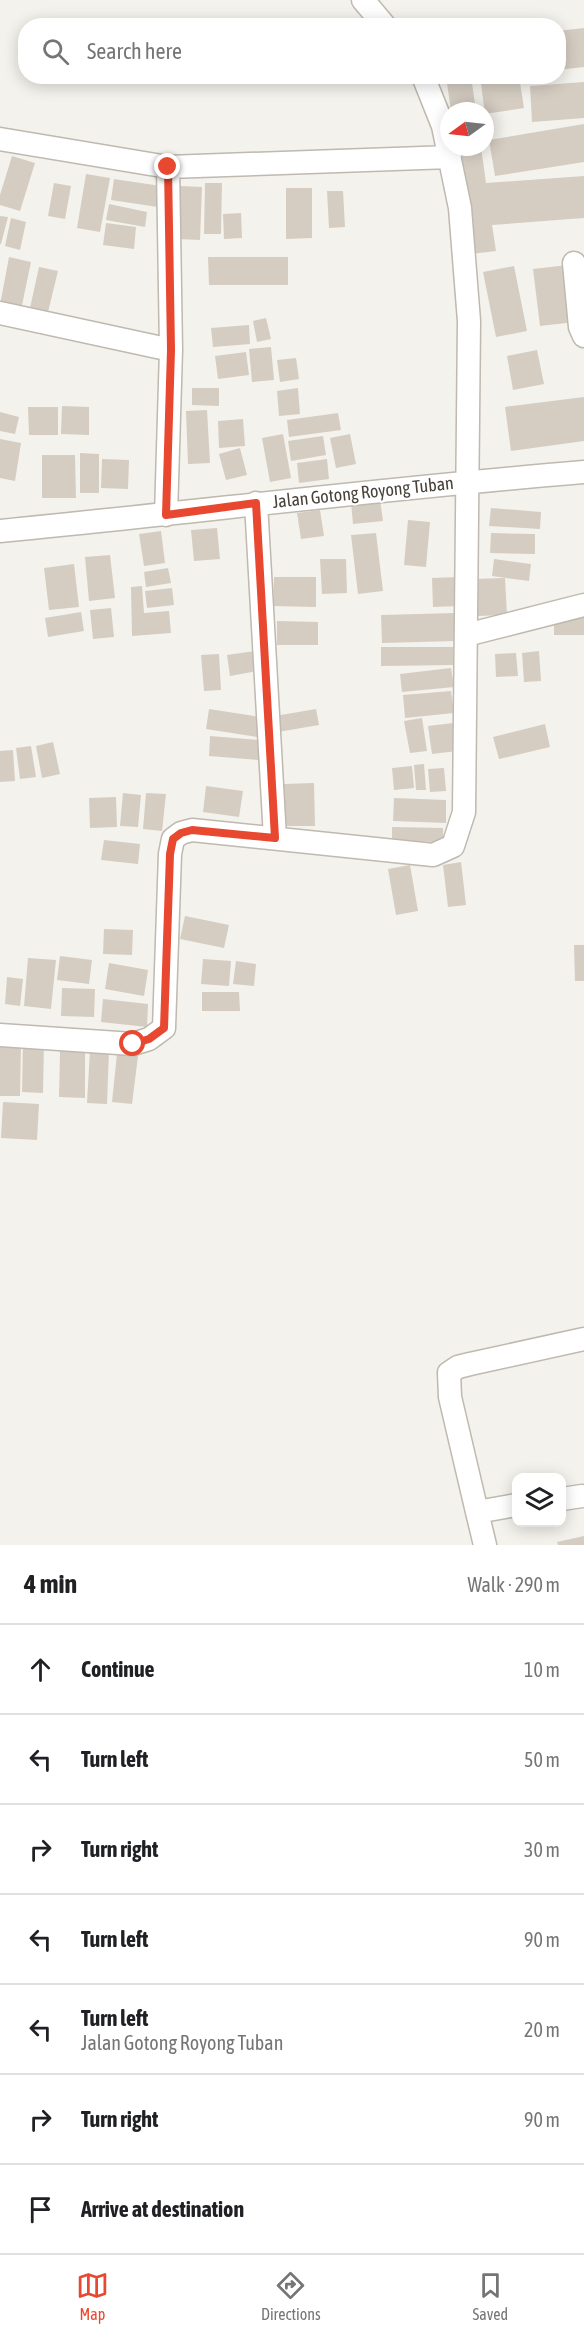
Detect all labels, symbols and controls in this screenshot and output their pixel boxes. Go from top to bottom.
search box [18,18,566,84]
icon: search [39,35,72,68]
text: Search here [87,38,182,64]
north arrow [440,102,494,156]
route end [154,153,180,179]
street label: Jalan Gotong Royong Tuban [271,472,455,512]
route start [119,1030,145,1056]
map controls [512,1473,566,1527]
button: layers [512,1473,566,1527]
text: 4 min [24,1569,77,1599]
text: Walk · 290 m [468,1573,560,1596]
icon: ahead [24,1653,57,1686]
text: Continue [81,1656,155,1682]
text: 10 m [524,1658,560,1681]
icon: left [24,1743,57,1776]
text: Turn left [81,1746,148,1772]
text: 50 m [524,1748,560,1771]
icon: right [24,1833,57,1866]
text: Turn right [81,1836,158,1862]
text: 30 m [524,1838,560,1861]
icon: left [24,1923,57,1956]
text: Turn left [81,1926,148,1952]
text: 90 m [524,1928,560,1951]
text: Turn left [81,2005,148,2031]
icon: left [24,2013,57,2046]
text: 20 m [524,2018,560,2041]
text: Jalan Gotong Royong Tuban [81,2031,283,2054]
icon: right [24,2103,57,2136]
text: Turn right [81,2106,158,2132]
text: 90 m [524,2108,560,2131]
icon: arrive [24,2193,57,2226]
text: Arrive at destination [81,2196,244,2222]
tab: Map [76,2269,109,2323]
tab: Directions [261,2269,321,2323]
tab: Saved [473,2269,508,2323]

